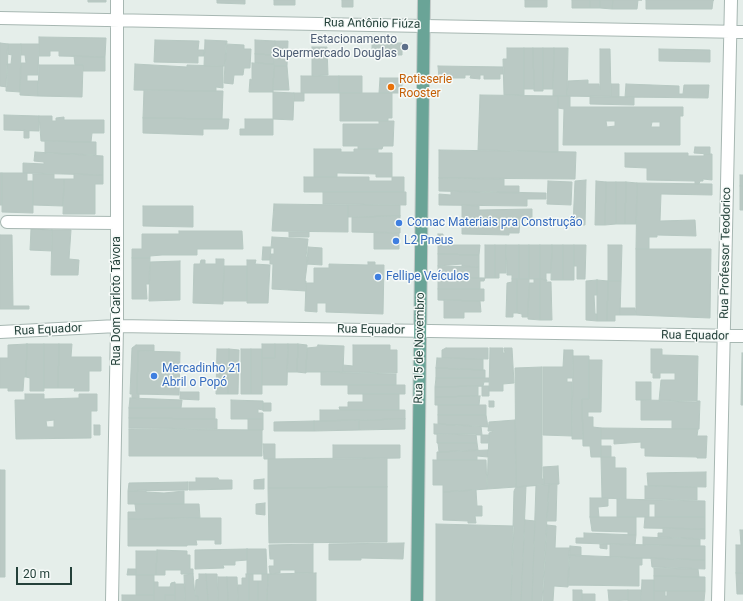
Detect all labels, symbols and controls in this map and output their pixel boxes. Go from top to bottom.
street label: Rua Antônio Fiúza [324,16,420,32]
place label: Estacionamento Supermercado Douglas [272,33,397,61]
marker: Estacionamento Supermercado Douglas [400,42,410,52]
place label: Rotisserie Rooster [399,73,452,101]
marker: Rotisserie Rooster [386,82,396,92]
street label: Rua Professor Teodorico [718,187,734,319]
place label: Comac Materiais pra Construção [407,216,583,230]
marker: Comac Materiais pra Construção [394,218,404,228]
place label: L2 Pneus [404,234,454,248]
street label: Rua Dom Carloto Távora [110,236,124,366]
marker: L2 Pneus [391,236,401,246]
place label: Fellipe Veículos [386,270,469,284]
marker: Fellipe Veículos [373,272,383,282]
street label: Rua 15 de Novembro [412,292,428,404]
street label: Rua Equador [14,321,82,339]
street label: Rua Equador [337,322,405,338]
street label: Rua Equador [661,328,729,344]
place label: Mercadinho 21 Abril o Popó [162,362,242,390]
marker: Mercadinho 21 Abril o Popó [149,371,159,381]
scale bar [18,559,74,585]
text: 20 m [23,567,50,581]

